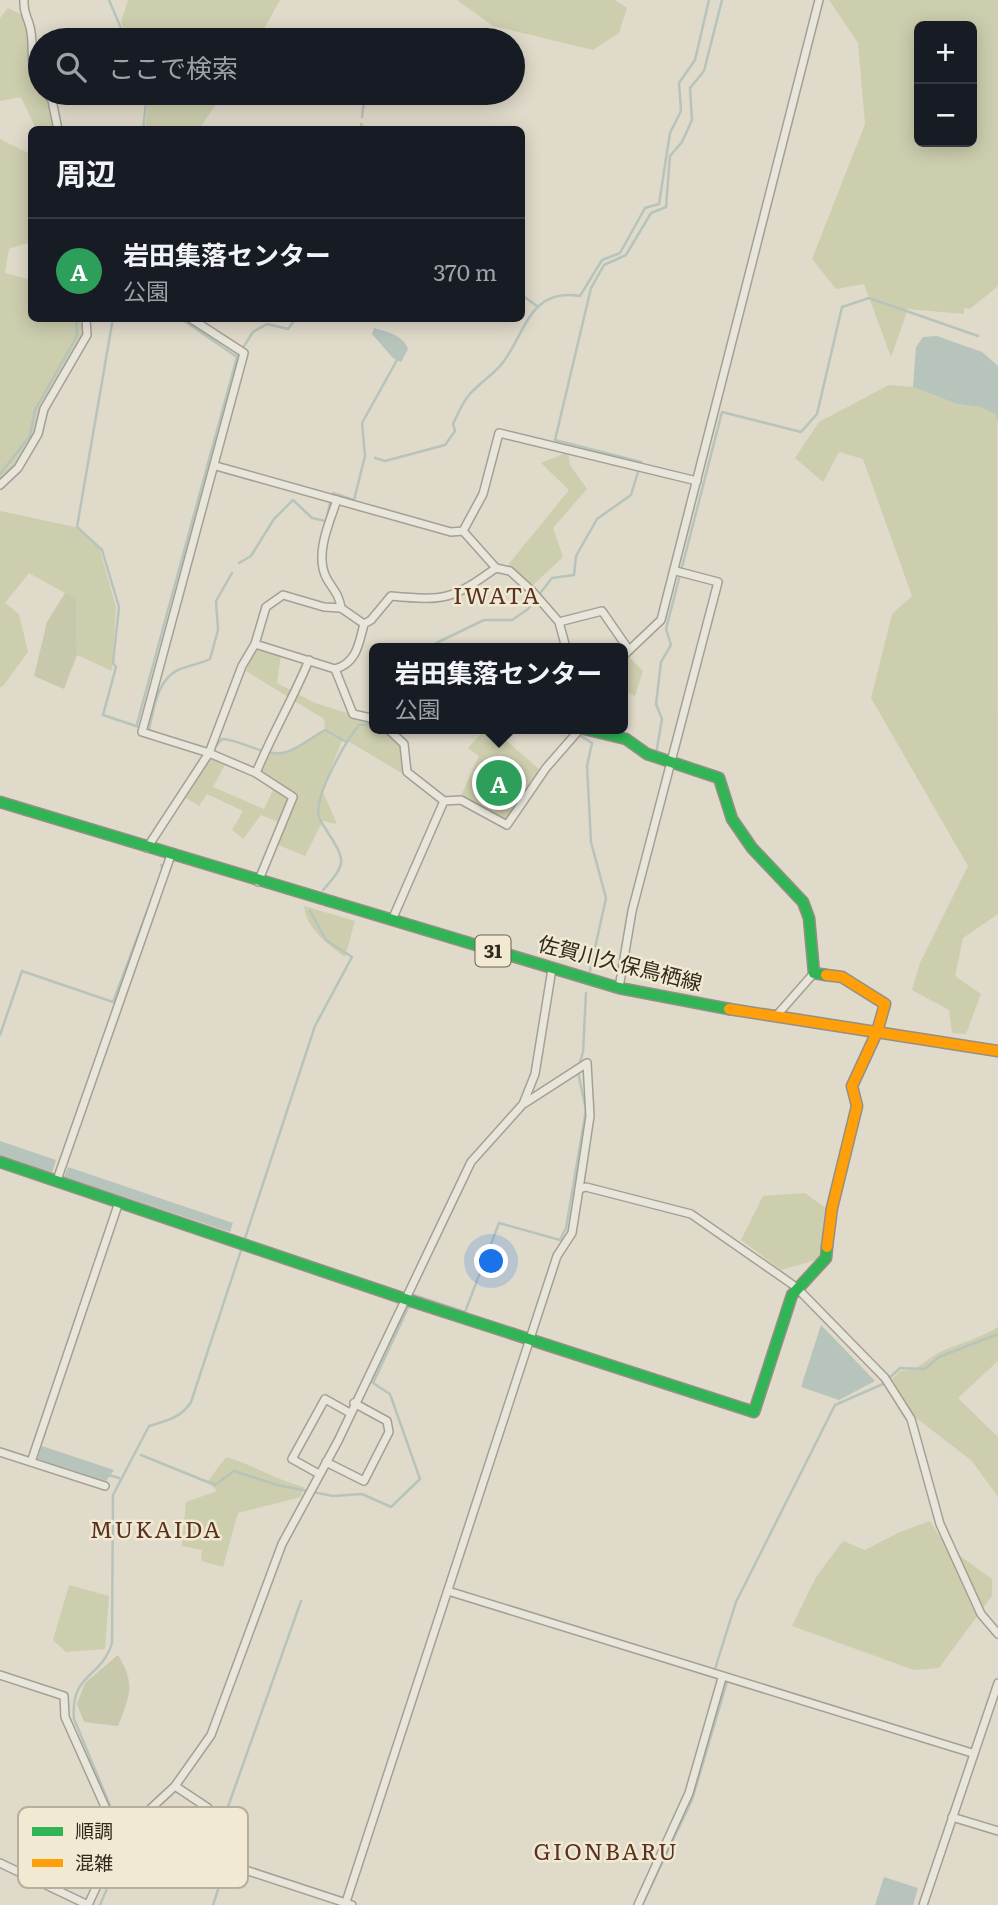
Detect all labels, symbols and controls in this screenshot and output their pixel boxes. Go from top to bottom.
map controls [914,21,977,147]
button: + [914,21,977,84]
search box [28,28,525,105]
text: ここで検索 [108,47,238,86]
icon: search [52,48,90,86]
button: − [914,84,977,147]
text: 周辺 [56,150,116,194]
text: 岩田集落センター [123,234,331,273]
text: A [70,254,88,288]
text: 370 m [433,254,497,288]
text: 公園 [123,273,169,307]
district label: IWATA [453,577,541,611]
popup [369,643,628,734]
text: 岩田集落センター [394,652,603,691]
text: 公園 [394,691,440,725]
pin: A [476,757,522,809]
street label: 佐賀川久保鳥栖線 [535,926,706,997]
road number: 31 [476,936,510,967]
your location [474,1244,508,1278]
district label: MUKAIDA [90,1511,222,1545]
legend [18,1807,248,1888]
text: 順調 [75,1816,113,1844]
district label: GIONBARU [533,1833,679,1867]
text: 混雑 [75,1848,113,1876]

